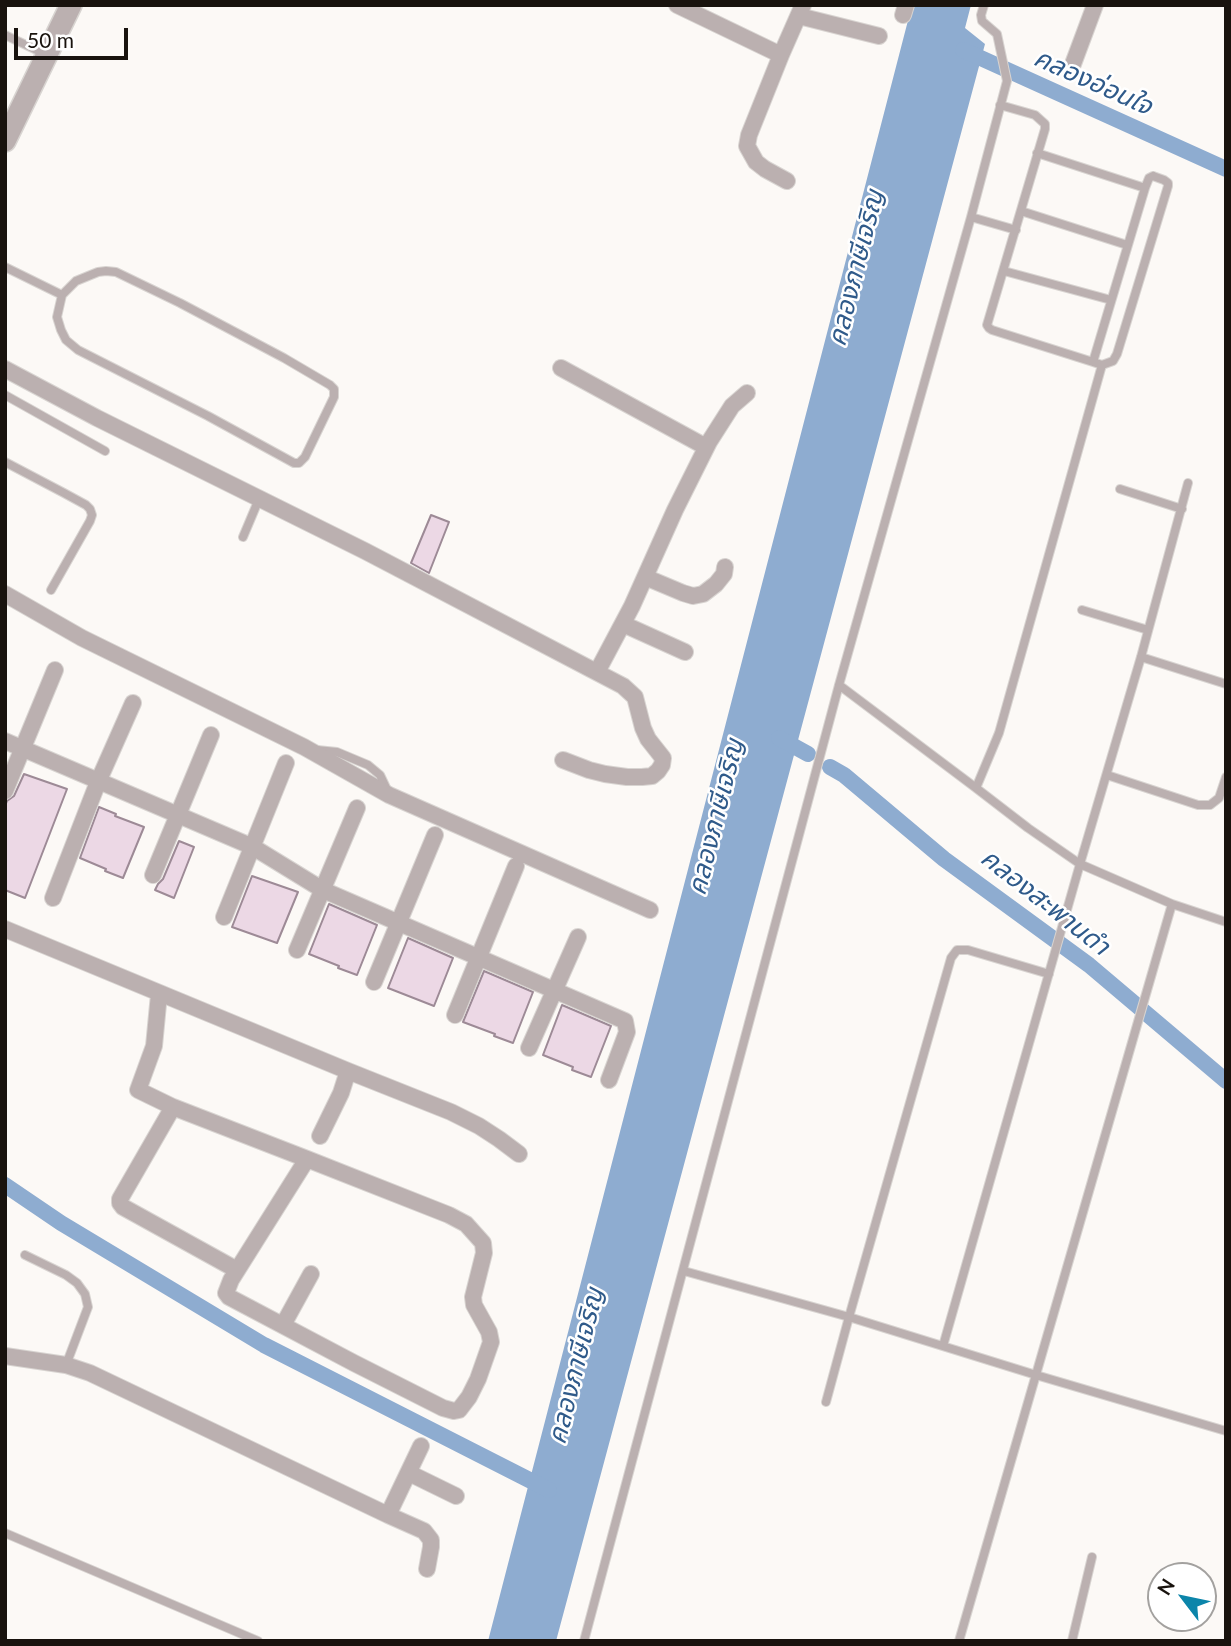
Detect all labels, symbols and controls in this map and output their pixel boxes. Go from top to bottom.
scale bar [18,14,131,58]
text: 50 m [27,27,74,52]
water label: คลองอ่อนใจ [1029,42,1157,122]
water label: คลองภาษีเจริญ [822,187,890,349]
water label: คลองภาษีเจริญ [682,736,750,898]
water label: คลองสะพานดำ [975,842,1115,962]
water label: คลองภาษีเจริญ [542,1285,610,1447]
north arrow [1147,1562,1217,1632]
text: N [1152,1574,1179,1599]

